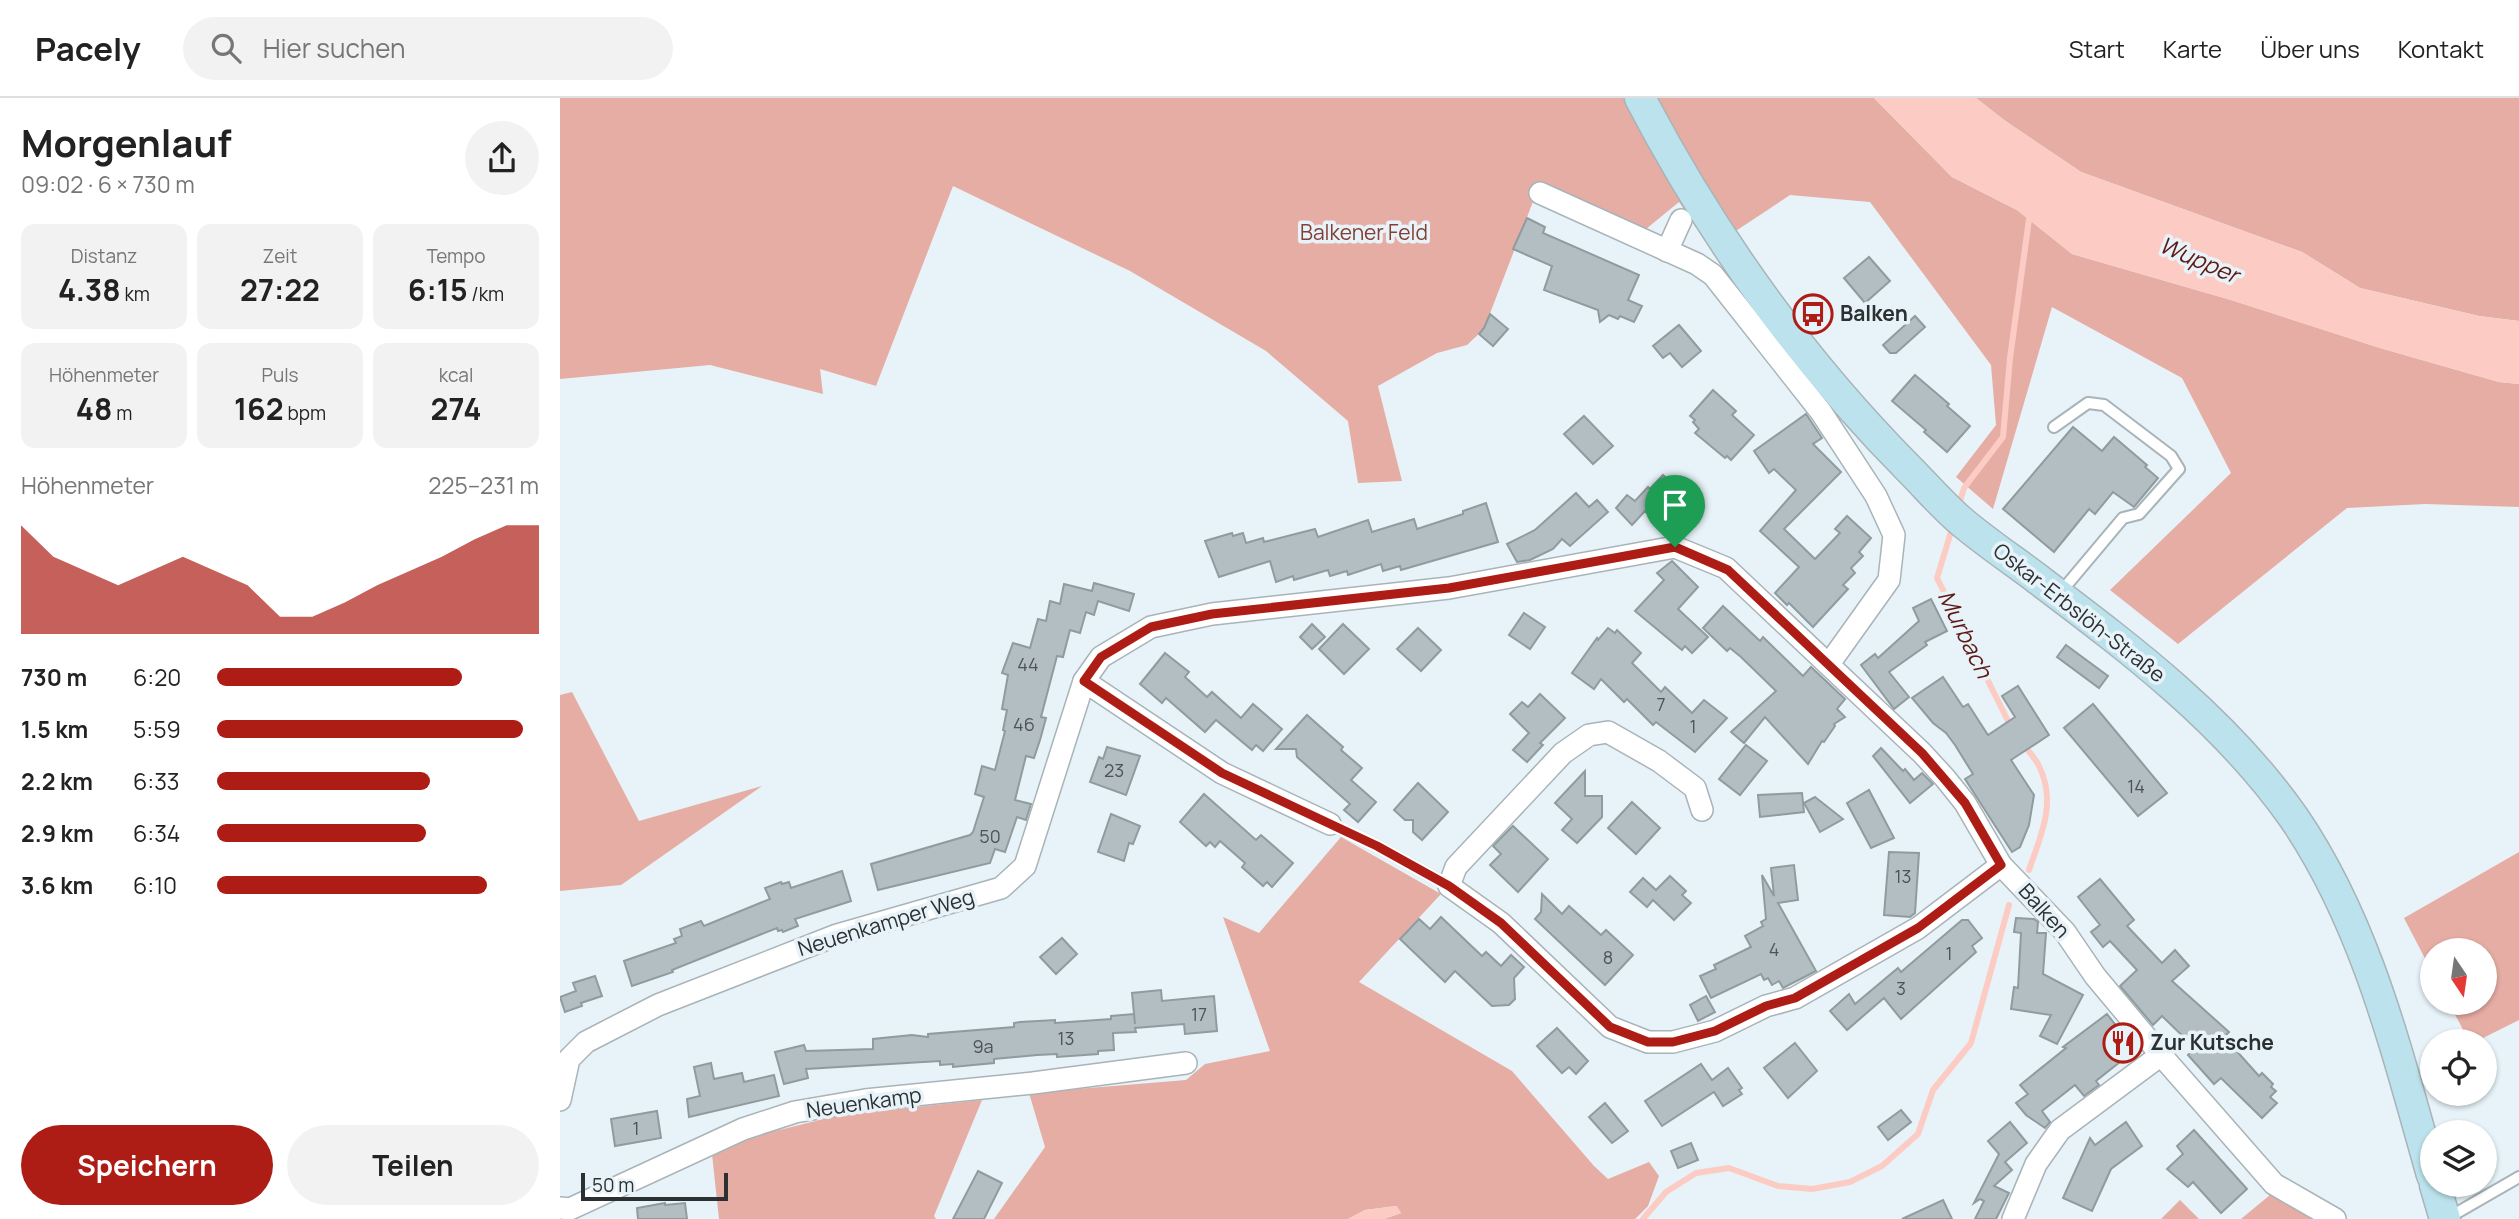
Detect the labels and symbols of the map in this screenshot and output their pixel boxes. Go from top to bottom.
park label: Balkener Feld [1300,218,1428,246]
water label: Wupper [2155,228,2247,291]
bus stop icon: Balken [1792,293,1834,335]
place label: Balken [1840,299,1908,327]
pin [1645,475,1705,547]
street label: Oskar-Erbslöh-Straße [1988,536,2171,688]
water label: Murbach [1931,584,2001,684]
house number: 44 [1017,652,1039,676]
house number: 7 [1656,692,1666,716]
house number: 46 [1013,712,1035,736]
house number: 1 [1689,714,1697,738]
house number: 23 [1104,758,1124,782]
house number: 14 [2127,774,2145,798]
house number: 50 [979,824,1001,848]
house number: 13 [1895,864,1911,888]
street label: Balken [2013,877,2077,944]
street label: Neuenkamper Weg [794,882,977,962]
house number: 4 [1769,937,1779,961]
north arrow [2420,938,2497,1015]
house number: 1 [1945,941,1953,965]
house number: 8 [1603,945,1613,969]
house number: 3 [1896,976,1906,1000]
house number: 17 [1191,1002,1207,1026]
restaurant icon: Zur Kutsche [2102,1022,2144,1064]
house number: 13 [1058,1026,1074,1050]
place label: Zur Kutsche [2150,1028,2274,1056]
house number: 9a [972,1034,994,1058]
street label: Neuenkamp [805,1080,923,1124]
house number: 1 [632,1116,640,1140]
scale bar [581,1170,728,1202]

